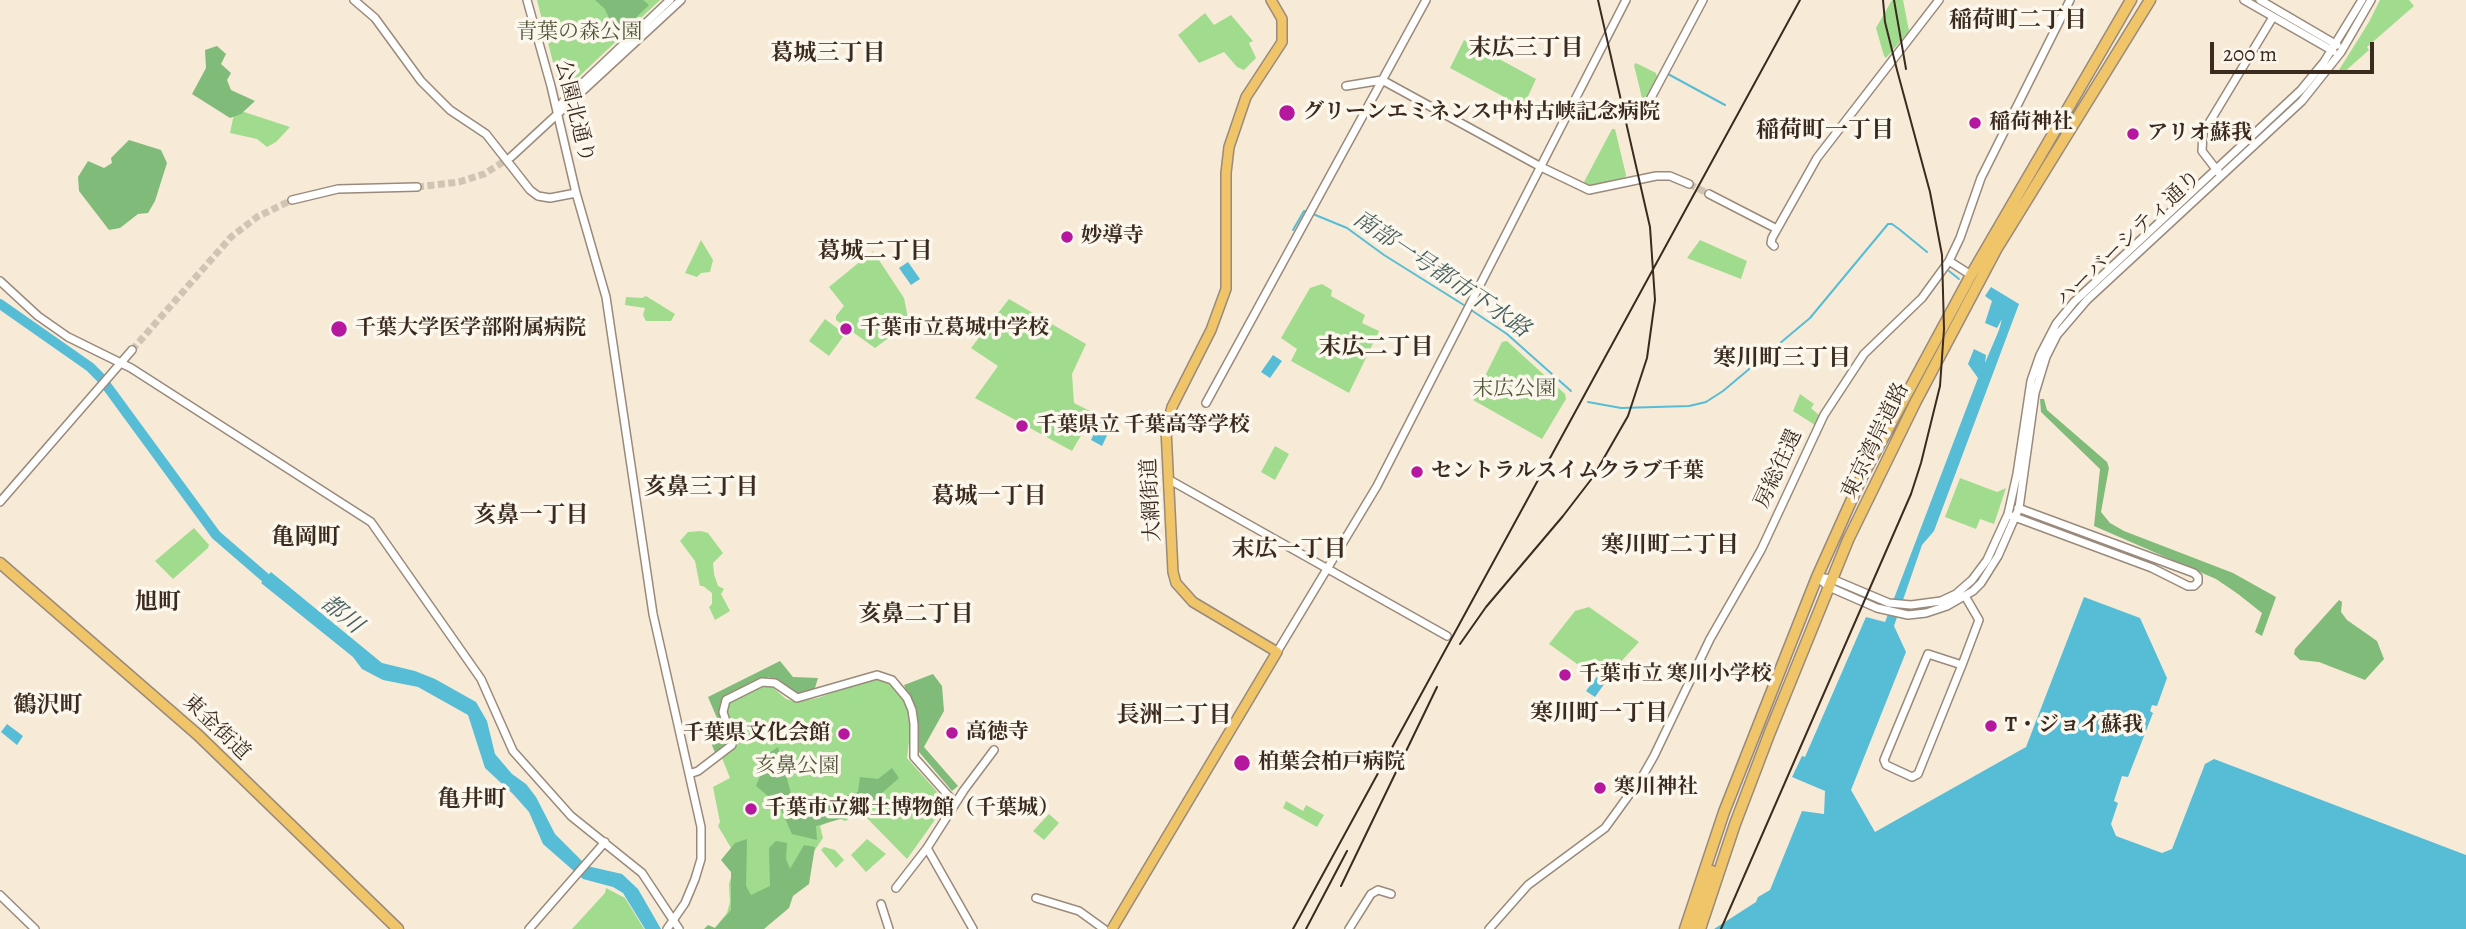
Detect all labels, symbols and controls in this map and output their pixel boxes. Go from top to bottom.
district label: 稲荷町二丁目 [1949,7,2087,35]
park label: 青葉の森公園 [516,20,642,46]
scale bar [2214,28,2378,72]
district label: 末広三丁目 [1469,35,1583,63]
district label: 葛城三丁目 [771,40,885,68]
text: 200 m [2223,40,2277,68]
street label: 公園北通り [549,58,599,166]
place label: グリーンエミネンス中村古峡記念病院 [1303,100,1660,126]
marker: グリーンエミネンス中村古峡記念病院 [1277,103,1297,123]
place label: 稲荷神社 [1989,110,2073,136]
marker: 稲荷神社 [1967,115,1983,131]
district label: 稲荷町一丁目 [1756,117,1894,145]
place label: アリオ蘇我 [2147,121,2252,147]
marker: アリオ蘇我 [2125,126,2141,142]
street label: ハーバーシティ通り [2051,165,2207,313]
water label: 南部一号都市下水路 [1347,206,1535,344]
place label: 妙導寺 [1081,224,1144,250]
marker: 妙導寺 [1059,229,1075,245]
district label: 葛城二丁目 [818,238,932,266]
place label: 千葉大学医学部附属病院 [355,316,586,342]
place label: 千葉市立葛城中学校 [860,316,1049,342]
marker: 千葉大学医学部附属病院 [329,319,349,339]
marker: 千葉市立葛城中学校 [838,321,854,337]
district label: 末広二丁目 [1319,334,1433,362]
district label: 寒川町三丁目 [1713,345,1851,373]
park label: 末広公園 [1472,377,1556,403]
street label: 東京湾岸道路 [1837,379,1915,503]
place label: 千葉県立 千葉高等学校 [1036,413,1250,439]
marker: 千葉県立 千葉高等学校 [1014,418,1030,434]
street label: 房総往還 [1750,426,1808,512]
street label: 大網街道 [1137,457,1167,543]
place label: セントラルスイムクラブ千葉 [1431,459,1704,485]
marker: セントラルスイムクラブ千葉 [1409,464,1425,480]
district label: 亥鼻三丁目 [644,474,758,502]
district label: 葛城一丁目 [932,483,1046,511]
district label: 亥鼻一丁目 [474,502,588,530]
district label: 亀岡町 [272,524,340,552]
district label: 寒川町二丁目 [1601,532,1739,560]
district label: 末広一丁目 [1232,536,1346,564]
district label: 旭町 [135,589,181,617]
water label: 都川 [314,590,368,640]
district label: 亥鼻二丁目 [859,601,973,629]
place label: 千葉市立 寒川小学校 [1579,662,1772,688]
marker: 千葉市立 寒川小学校 [1557,667,1573,683]
street label: 東金街道 [177,690,255,766]
district label: 鶴沢町 [14,692,82,720]
district label: 寒川町一丁目 [1530,700,1668,728]
district label: 長洲二丁目 [1117,702,1231,730]
place label: T・ジョイ蘇我 [2005,713,2143,739]
marker: T・ジョイ蘇我 [1983,718,1999,734]
place label: 高徳寺 [966,720,1029,746]
place label: 千葉県文化会館 [683,721,830,747]
marker: 高徳寺 [944,725,960,741]
marker: 千葉県文化会館 [836,726,852,742]
place label: 柏葉会柏戸病院 [1258,750,1405,776]
marker: 柏葉会柏戸病院 [1232,753,1252,773]
park label: 亥鼻公園 [755,754,839,780]
place label: 寒川神社 [1614,775,1698,801]
marker: 寒川神社 [1592,780,1608,796]
district label: 亀井町 [438,786,506,814]
place label: 千葉市立郷土博物館（千葉城） [765,796,1059,822]
marker: 千葉市立郷土博物館（千葉城） [743,801,759,817]

